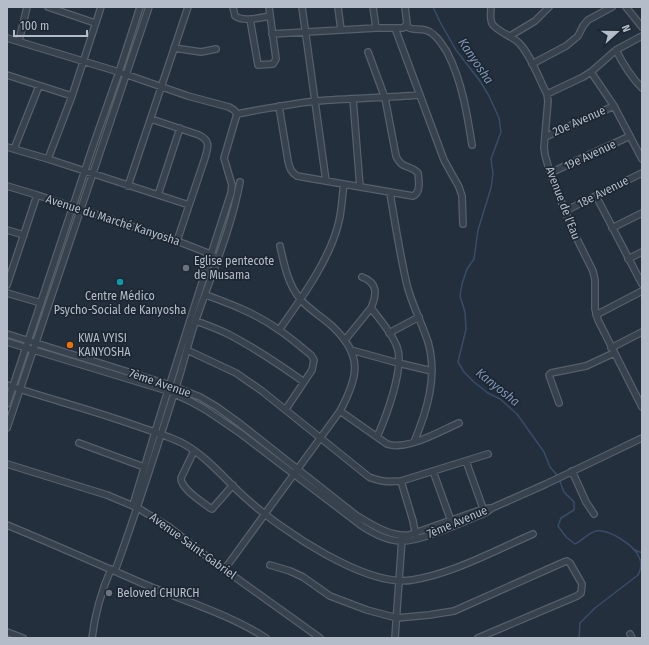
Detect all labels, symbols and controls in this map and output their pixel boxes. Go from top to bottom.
scale bar [14,12,87,38]
north arrow [597,12,637,52]
text: 100 m [20,19,49,33]
text: N [619,23,633,34]
water label: Kanyosha [455,35,497,87]
street label: 20e Avenue [550,103,608,139]
street label: 19e Avenue [562,137,618,173]
street label: Avenue de l'Eau [543,164,583,242]
street label: 18e Avenue [575,173,631,211]
street label: Avenue du Marché Kanyosha [44,192,182,248]
place label: Eglise pentecote de Musama [194,254,274,282]
marker: Eglise pentecote de Musama [181,263,191,273]
marker: Centre Médico Psycho-Social de Kanyosha [115,277,125,287]
place label: Centre Médico Psycho-Social de Kanyosha [54,289,186,317]
place label: KWA VYISI KANYOSHA [78,331,131,359]
marker: KWA VYISI KANYOSHA [65,340,75,350]
water label: Kanyosha [473,365,523,409]
street label: 7ème Avenue [127,366,193,400]
street label: 7ème Avenue [425,503,489,541]
street label: Avenue Saint-Gabriel [147,510,239,582]
place label: Beloved CHURCH [117,586,200,600]
marker: Beloved CHURCH [104,588,114,598]

